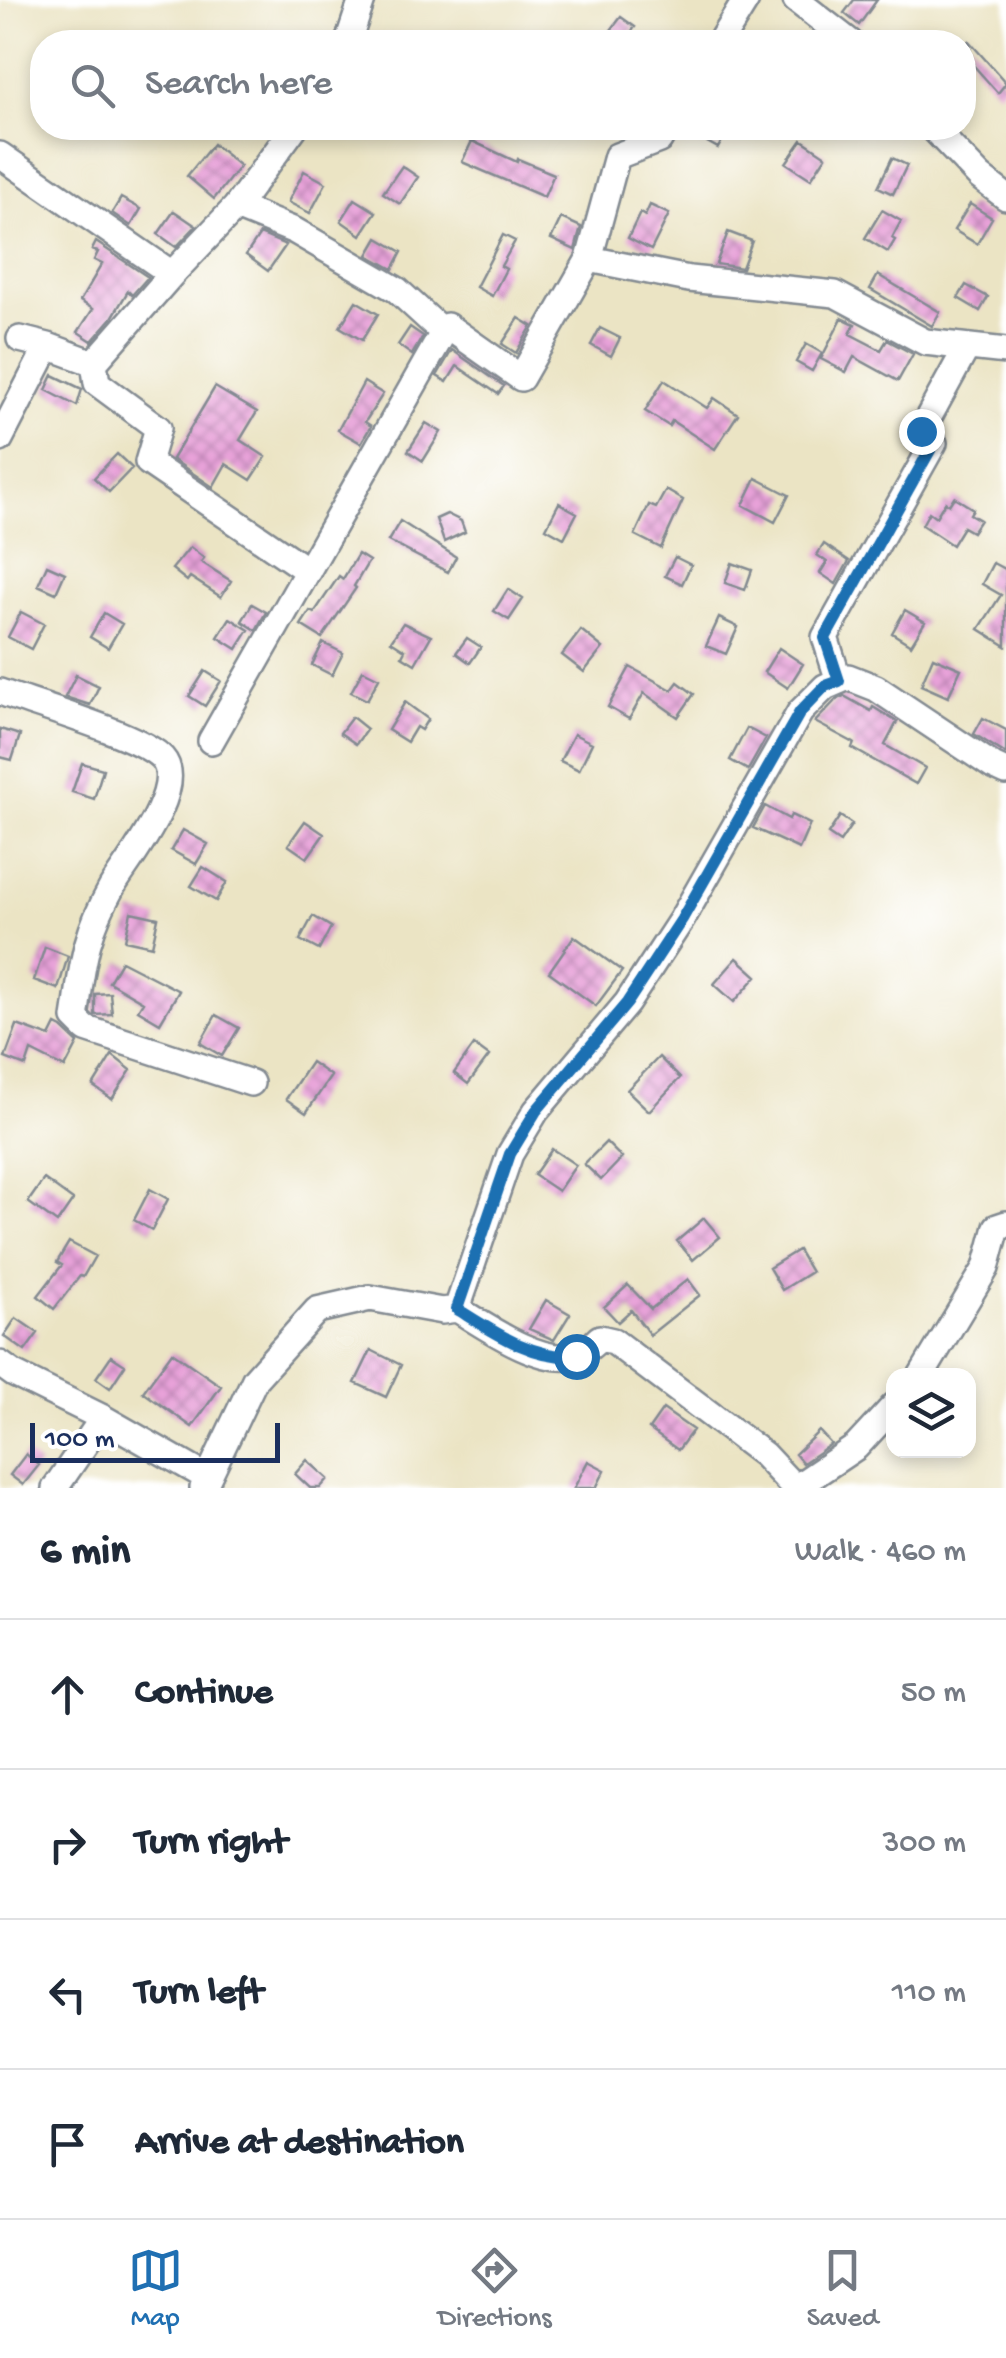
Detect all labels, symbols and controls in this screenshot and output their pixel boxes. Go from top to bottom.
search box [30,30,976,140]
icon: search [65,58,120,113]
text: Search here [145,63,332,107]
route end [899,409,945,455]
route start [554,1334,600,1380]
map controls [886,1368,976,1458]
button: layers [886,1368,976,1458]
scale bar [30,1418,280,1462]
text: 100 m [45,1424,115,1457]
text: 6 min [40,1529,130,1578]
text: Walk · 460 m [795,1534,966,1572]
icon: ahead [40,1667,95,1722]
text: Continue [135,1672,273,1716]
text: 50 m [901,1675,966,1713]
icon: right [40,1817,95,1872]
text: Turn right [135,1822,287,1866]
text: 300 m [883,1825,966,1863]
icon: left [40,1967,95,2022]
text: Turn left [135,1972,263,2016]
text: 110 m [892,1975,966,2013]
icon: arrive [40,2117,95,2172]
text: Arrive at destination [135,2122,464,2166]
tab: Map [128,2243,183,2336]
tab: Directions [438,2243,552,2336]
tab: Saved [807,2243,878,2336]

